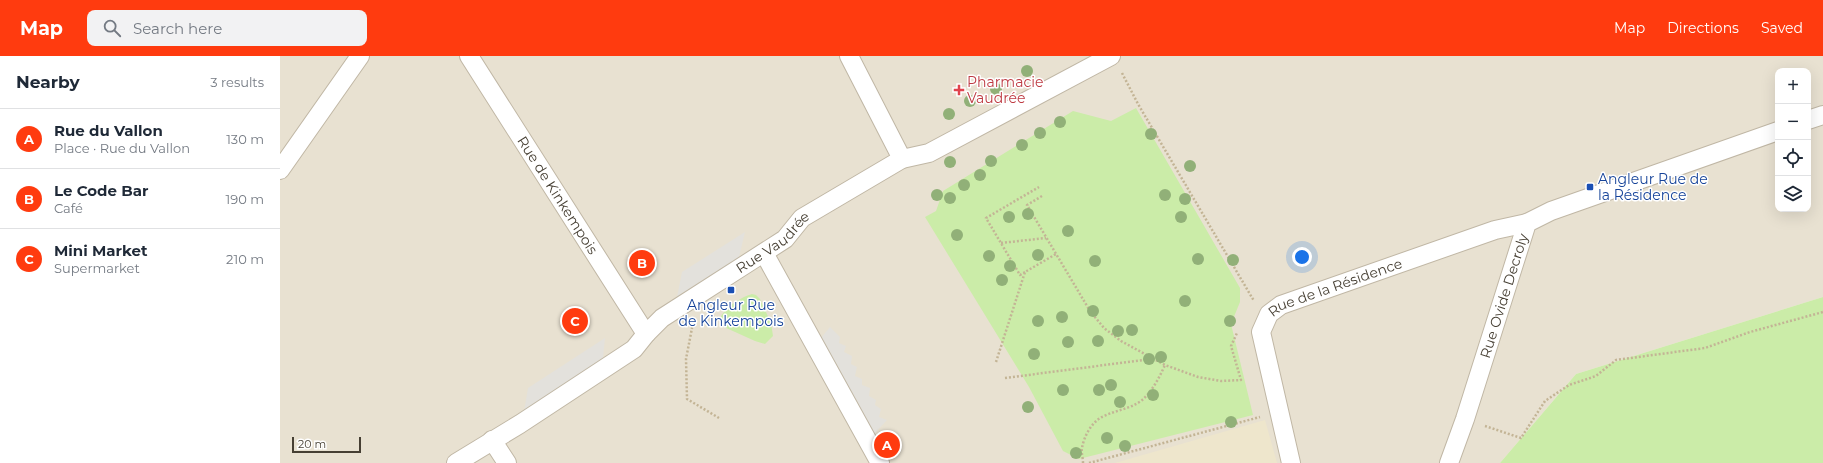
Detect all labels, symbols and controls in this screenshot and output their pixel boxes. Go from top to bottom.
search box [87,10,367,46]
text: Map [20,17,63,40]
icon: search [101,17,123,39]
text: Search here [133,19,222,38]
text: Map [1614,19,1645,37]
text: Directions [1667,19,1739,37]
text: Saved [1761,19,1803,37]
map controls [1775,68,1811,212]
button: + [1775,68,1811,104]
text: Nearby [16,72,80,92]
place label: Pharmacie Vaudrée [967,73,1043,107]
text: 3 results [210,74,264,90]
marker: Pharmacie Vaudrée [954,85,964,95]
button: − [1775,104,1811,140]
text: Rue du Vallon [54,121,163,140]
text: A [24,131,34,147]
text: 130 m [226,131,264,147]
street label: Rue de Kinkempois [513,133,602,258]
text: Place · Rue du Vallon [54,140,190,156]
button: locate [1775,140,1811,176]
place label: Angleur Rue de la Résidence [1598,170,1708,204]
button: layers [1775,176,1811,212]
text: Le Code Bar [54,181,148,200]
marker: Angleur Rue de la Résidence [1585,182,1595,192]
text: B [24,191,34,207]
text: 190 m [226,191,264,207]
text: Café [54,200,83,216]
street label: Rue Vaudrée [733,207,812,277]
street label: Rue Ovide Decroly [1476,231,1532,360]
text: Mini Market [54,241,147,260]
your location [1292,247,1312,267]
pin: B [629,248,655,278]
text: C [24,251,34,267]
text: 210 m [226,251,264,267]
street label: Rue de la Résidence [1264,254,1405,321]
text: Supermarket [54,260,140,276]
marker: Angleur Rue de Kinkempois [726,285,736,295]
place label: Angleur Rue de Kinkempois [678,296,784,330]
pin: C [562,306,588,336]
pin: A [874,430,900,460]
scale bar [292,435,361,454]
text: 20 m [298,437,326,451]

